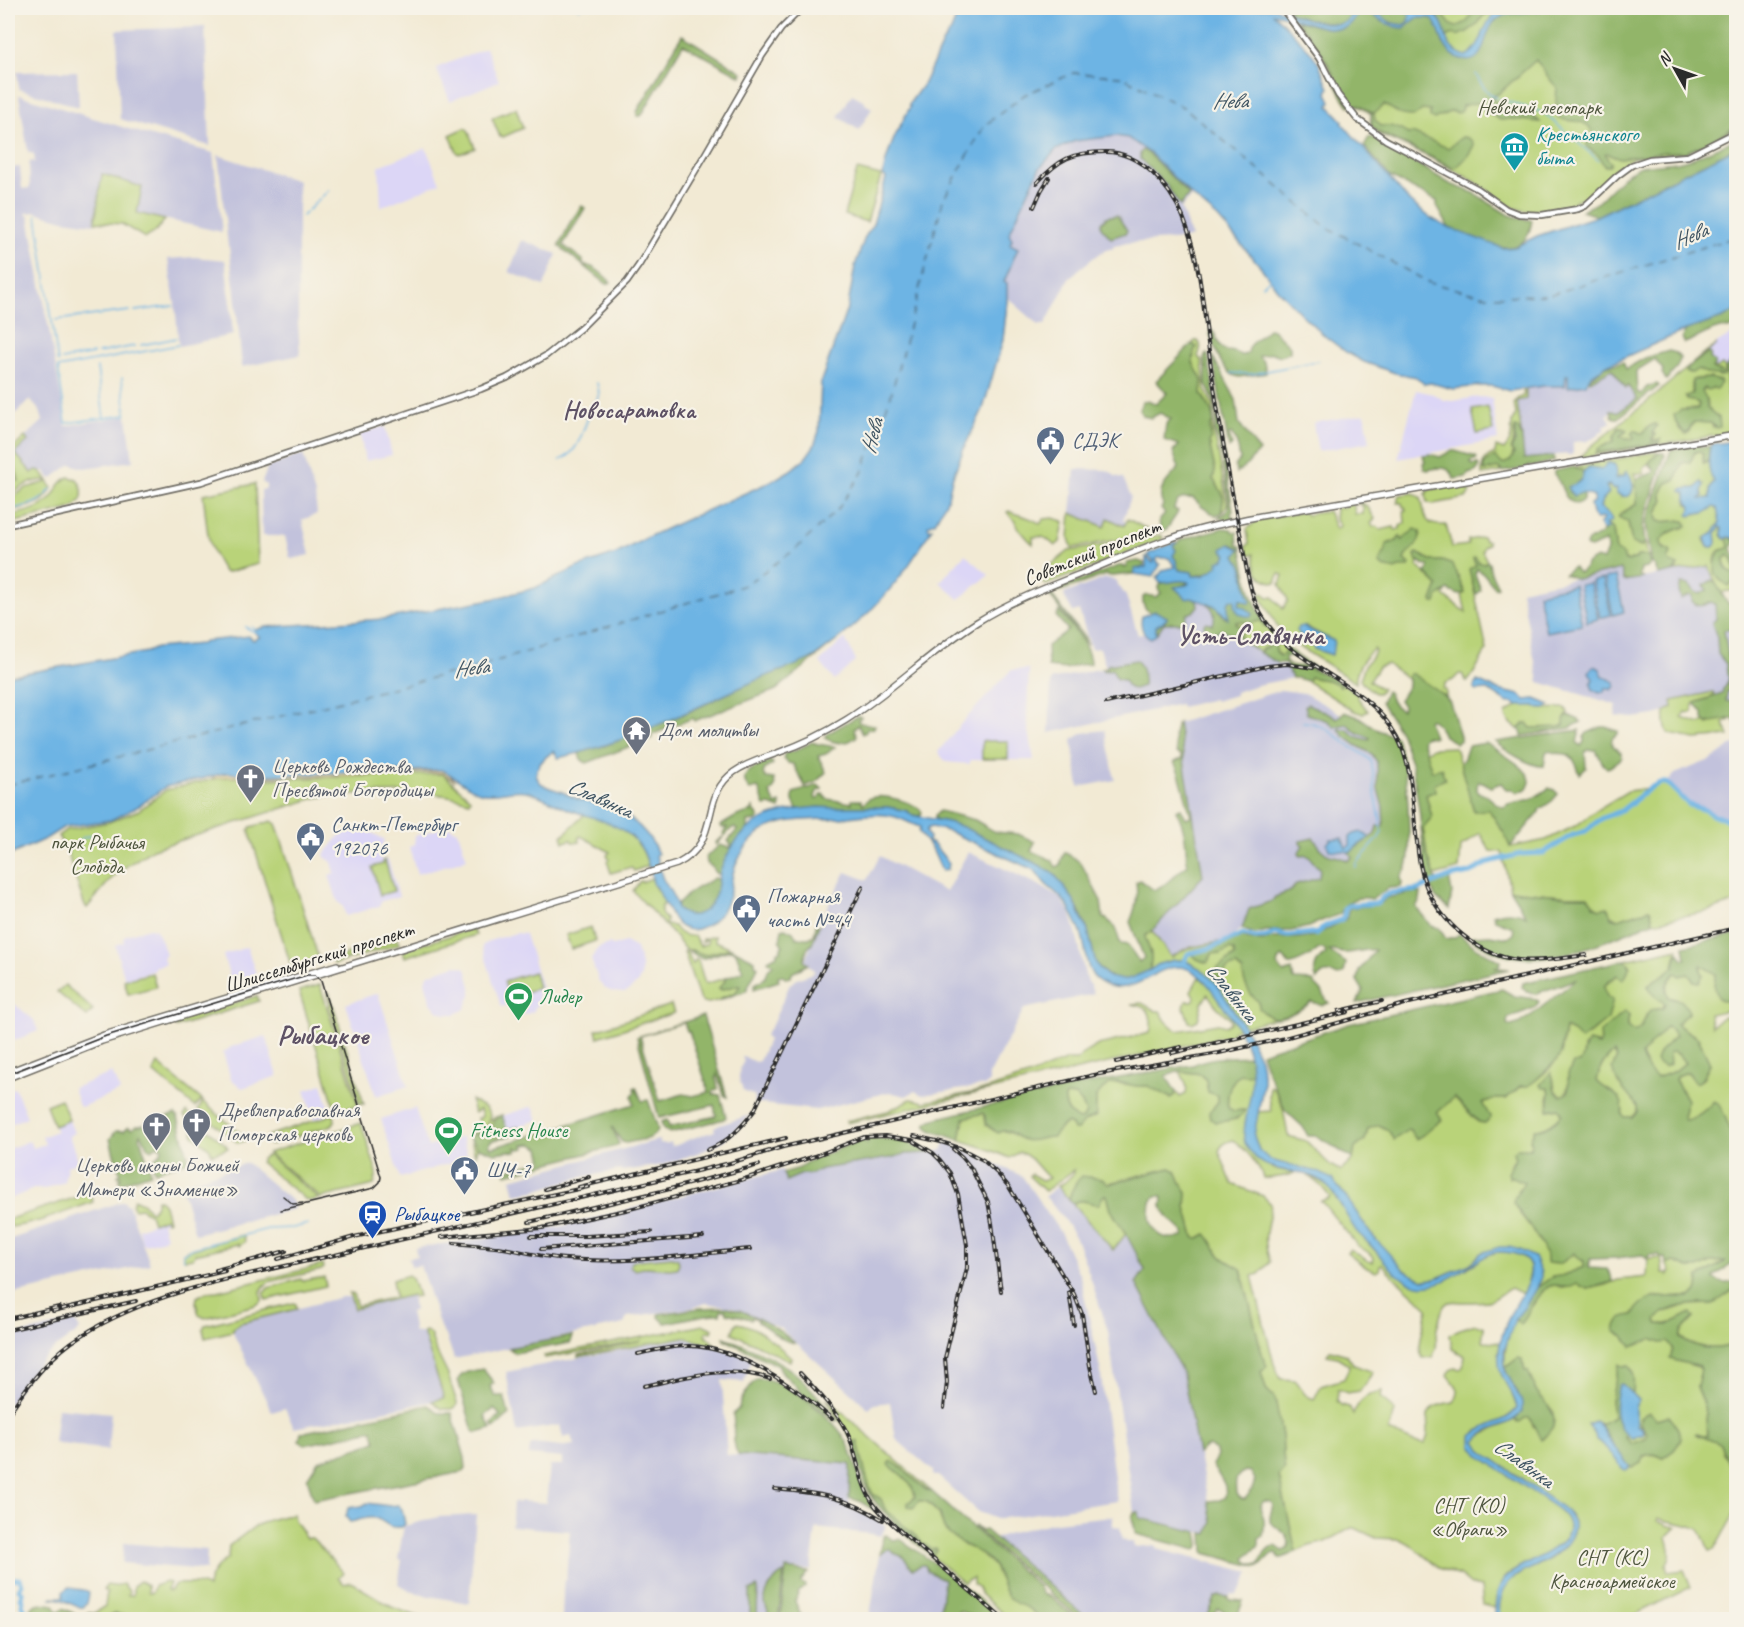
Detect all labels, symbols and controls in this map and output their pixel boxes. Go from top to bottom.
north arrow [1645,39,1705,99]
text: N [1653,47,1677,70]
water label: Нева [1212,87,1250,115]
park label: Невский лесопарк [1477,94,1603,120]
place label: Крестьянского быта [1536,121,1640,171]
museum icon: Крестьянского быта [1499,130,1531,172]
water label: Нева [1668,215,1714,256]
district label: Новосаратовка [563,395,697,425]
water label: Нева [854,413,891,457]
public building icon: СДЭК [1035,424,1067,466]
place label: СДЭК [1072,427,1122,453]
street label: Советский проспект [1020,512,1166,591]
district label: Усть-Славянка [1176,618,1326,652]
water label: Нева [452,652,492,684]
temple icon: Дом молитвы [621,714,653,756]
place label: Дом молитвы [658,717,760,743]
place label: Церковь Рождества Пресвятой Богородицы [272,753,435,803]
church icon: Церковь Рождества Пресвятой Богородицы [235,762,267,804]
water label: Славянка [564,771,639,826]
place label: Санкт-Петербург 192076 [331,811,460,861]
public building icon: Санкт-Петербург 192076 [294,820,326,862]
park label: парк Рыбачья Слобода [50,829,145,879]
place label: Пожарная часть №44 [767,883,853,933]
public building icon: Пожарная часть №44 [730,892,762,934]
street label: Шлиссельбургский проспект [221,915,418,998]
water label: Славянка [1200,957,1266,1030]
sports icon: Лидер [502,980,534,1022]
place label: Лидер [539,983,583,1009]
district label: Рыбацкое [277,1018,370,1052]
place label: Древлеправославная Поморская церковь [218,1097,361,1147]
church icon: Древлеправославная Поморская церковь [181,1106,213,1148]
church icon: Церковь иконы Божией Матери «Знамение» [141,1110,173,1152]
sports icon: Fitness House [433,1114,465,1156]
place label: Fitness House [470,1117,568,1143]
place label: Церковь иконы Божией Матери «Знамение» [75,1152,240,1202]
public building icon: ШЧ-7 [449,1154,481,1196]
place label: ШЧ-7 [486,1157,532,1183]
station icon: Рыбацкое [357,1198,389,1240]
place label: Рыбацкое [394,1201,460,1227]
water label: Славянка [1488,1432,1562,1496]
park label: СНТ (КО) «Овраги» [1430,1492,1508,1542]
park label: СНТ (КС) Красноармейское [1550,1544,1676,1594]

